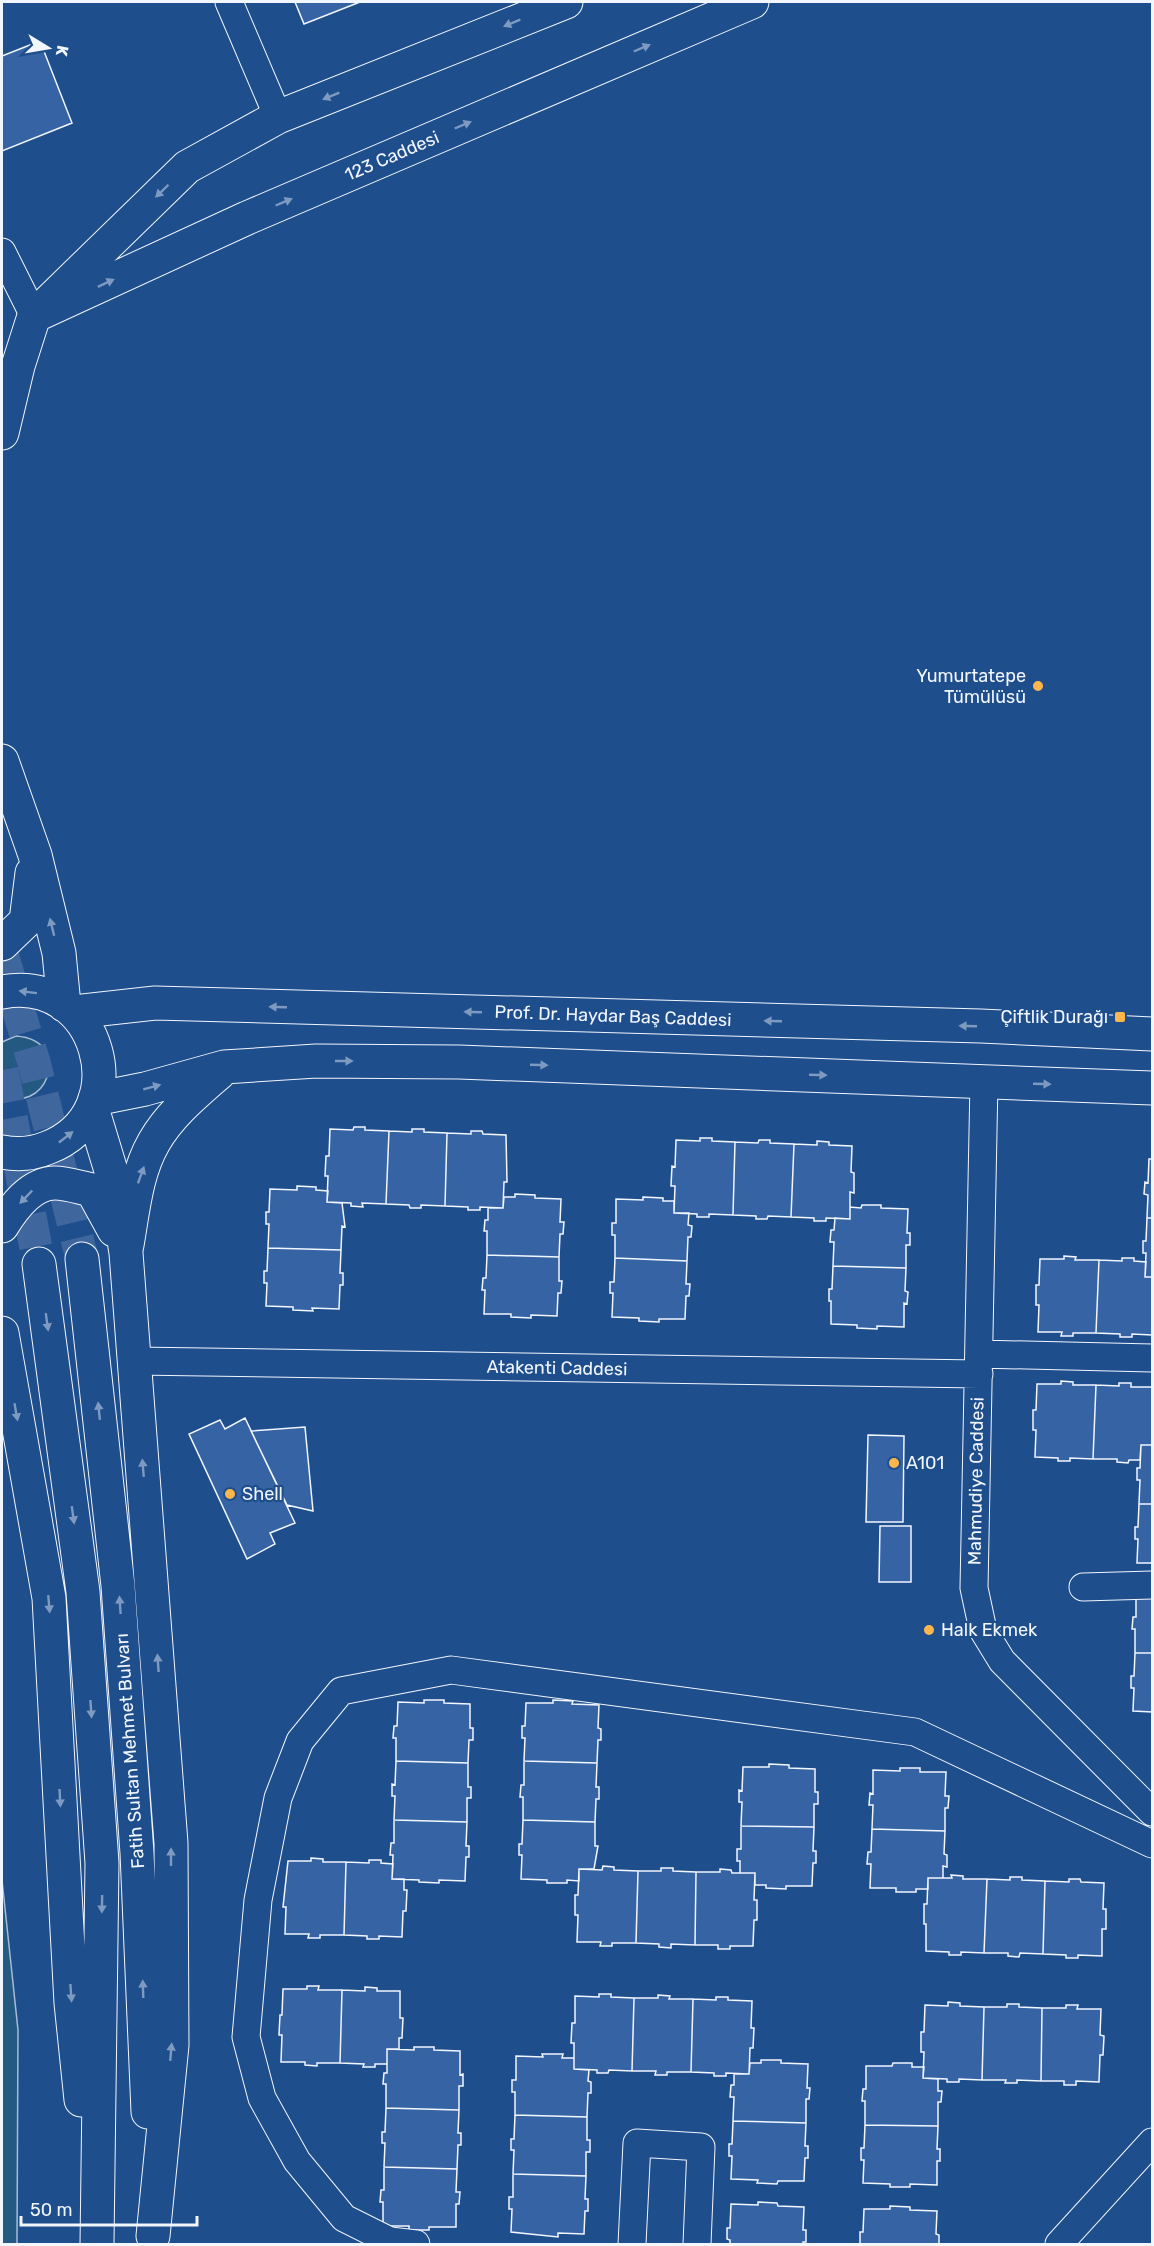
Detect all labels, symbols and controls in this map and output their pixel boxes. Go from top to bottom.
north arrow [18,18,78,78]
one-way arrow [503,19,521,28]
text: K [52,44,73,58]
one-way arrow [634,44,651,53]
one-way arrow [322,92,340,101]
one-way arrow [454,120,472,129]
street label: 123 Caddesi [341,126,443,186]
one-way arrow [155,184,170,198]
one-way arrow [275,197,293,206]
one-way arrow [98,278,116,288]
place label: Yumurtatepe Tümülüsü [916,665,1026,708]
marker: Yumurtatepe Tümülüsü [1031,679,1045,693]
one-way arrow [47,917,57,936]
one-way arrow [19,987,38,997]
street label: Prof. Dr. Haydar Baş Caddesi [494,1001,732,1031]
one-way arrow [269,1002,288,1011]
place label: Çiftlik Durağı [1000,1006,1108,1028]
one-way arrow [464,1007,483,1017]
marker: Çiftlik Durağı [1113,1010,1127,1024]
one-way arrow [764,1016,783,1025]
one-way arrow [959,1021,978,1031]
one-way arrow [334,1056,353,1066]
one-way arrow [529,1060,548,1069]
one-way arrow [808,1070,827,1080]
one-way arrow [1033,1079,1052,1088]
one-way arrow [143,1082,161,1091]
one-way arrow [58,1131,74,1144]
one-way arrow [137,1166,147,1184]
one-way arrow [19,1189,33,1204]
one-way arrow [42,1312,52,1331]
street label: Atakenti Caddesi [486,1356,628,1380]
street label: Mahmudiye Caddesi [964,1397,988,1565]
one-way arrow [12,1402,21,1421]
one-way arrow [94,1402,104,1421]
place label: A101 [906,1452,944,1474]
marker: A101 [887,1456,901,1470]
one-way arrow [138,1459,148,1478]
place label: Shell [242,1483,283,1505]
marker: Shell [223,1487,237,1501]
one-way arrow [68,1506,77,1525]
one-way arrow [45,1594,54,1613]
one-way arrow [115,1596,124,1615]
place label: Halk Ekmek [941,1619,1038,1641]
marker: Halk Ekmek [922,1623,936,1637]
street label: Fatih Sultan Mehmet Bulvarı [111,1632,149,1870]
one-way arrow [153,1653,163,1672]
one-way arrow [87,1700,96,1719]
one-way arrow [55,1789,64,1808]
one-way arrow [166,1848,176,1867]
one-way arrow [97,1894,106,1913]
one-way arrow [138,1979,147,1998]
one-way arrow [66,1984,75,2003]
one-way arrow [166,2043,176,2062]
scale bar [21,2189,196,2227]
text: 50 m [30,2199,73,2221]

